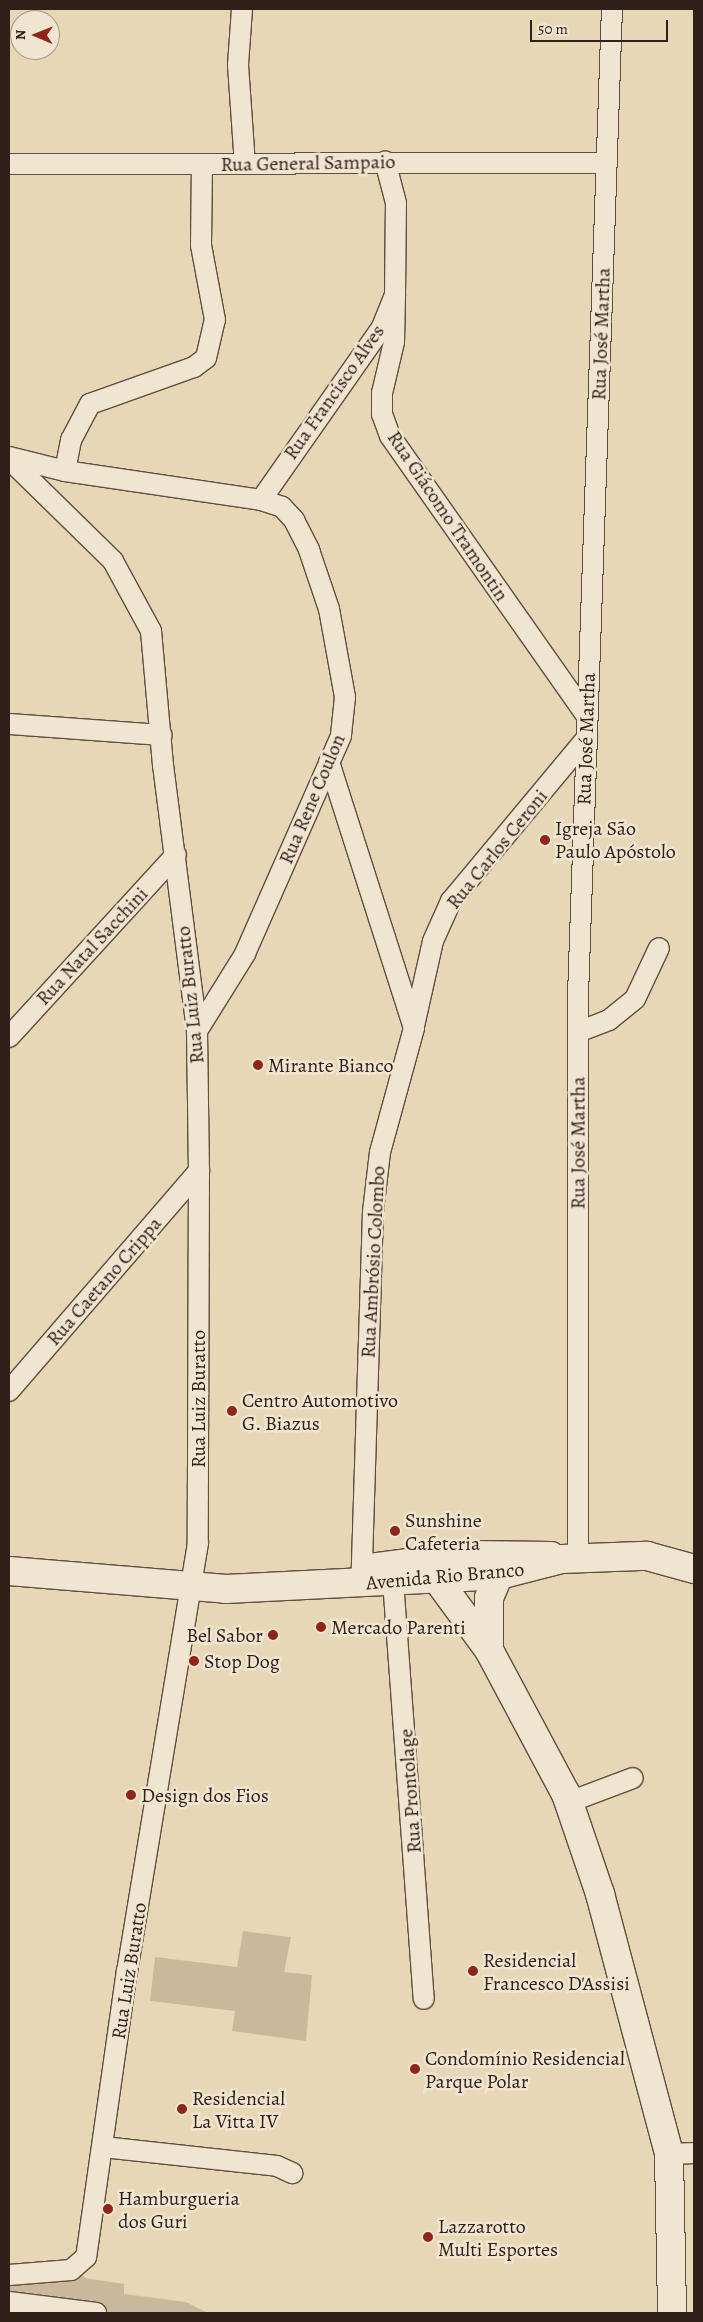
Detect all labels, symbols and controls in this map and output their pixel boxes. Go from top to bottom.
north arrow [10,10,60,60]
scale bar [533,10,670,42]
text: 50 m [538,19,568,39]
text: N [11,29,30,40]
street label: Rua General Sampaio [220,149,396,177]
street label: Rua José Martha [587,267,615,401]
street label: Rua Francisco Alves [278,320,390,464]
street label: Rua Giácomo Tramontin [382,426,514,606]
street label: Rua José Martha [572,672,600,806]
street label: Rua Rene Coulon [274,730,350,868]
street label: Rua Carlos Ceroni [441,784,553,914]
place label: Igreja São Paulo Apóstolo [555,816,676,863]
marker: Igreja São Paulo Apóstolo [539,834,551,846]
street label: Rua Natal Sacchini [31,882,153,1010]
street label: Rua Luiz Buratto [171,925,209,1065]
place label: Mirante Bianco [268,1053,393,1077]
marker: Mirante Bianco [252,1059,264,1071]
street label: Rua José Martha [566,1077,590,1209]
street label: Rua Ambrósio Colombo [356,1165,390,1359]
street label: Rua Caetano Crippa [41,1212,167,1350]
street label: Rua Luiz Buratto [186,1330,210,1468]
place label: Centro Automotivo G. Biazus [242,1388,398,1435]
marker: Centro Automotivo G. Biazus [226,1405,238,1417]
place label: Sunshine Cafeteria [405,1508,482,1555]
marker: Sunshine Cafeteria [389,1525,401,1537]
street label: Avenida Rio Branco [365,1557,525,1595]
place label: Mercado Parenti [331,1615,466,1639]
marker: Mercado Parenti [315,1621,327,1633]
place label: Bel Sabor [186,1623,263,1647]
marker: Bel Sabor [267,1629,279,1641]
place label: Stop Dog [204,1649,280,1673]
marker: Stop Dog [188,1655,200,1667]
street label: Rua Prontolage [394,1728,426,1854]
place label: Design dos Fios [141,1783,269,1807]
marker: Design dos Fios [125,1789,137,1801]
street label: Rua Luiz Buratto [106,1901,152,2041]
place label: Residencial Francesco D'Assisi [483,1948,630,1995]
marker: Residencial Francesco D'Assisi [467,1965,479,1977]
place label: Condomínio Residencial Parque Polar [425,2046,625,2093]
marker: Condomínio Residencial Parque Polar [409,2063,421,2075]
place label: Residencial La Vitta IV [192,2086,285,2133]
marker: Residencial La Vitta IV [176,2103,188,2115]
place label: Hamburgueria dos Guri [118,2186,240,2233]
marker: Hamburgueria dos Guri [102,2203,114,2215]
place label: Lazzarotto Multi Esportes [438,2214,558,2261]
marker: Lazzarotto Multi Esportes [422,2231,434,2243]

